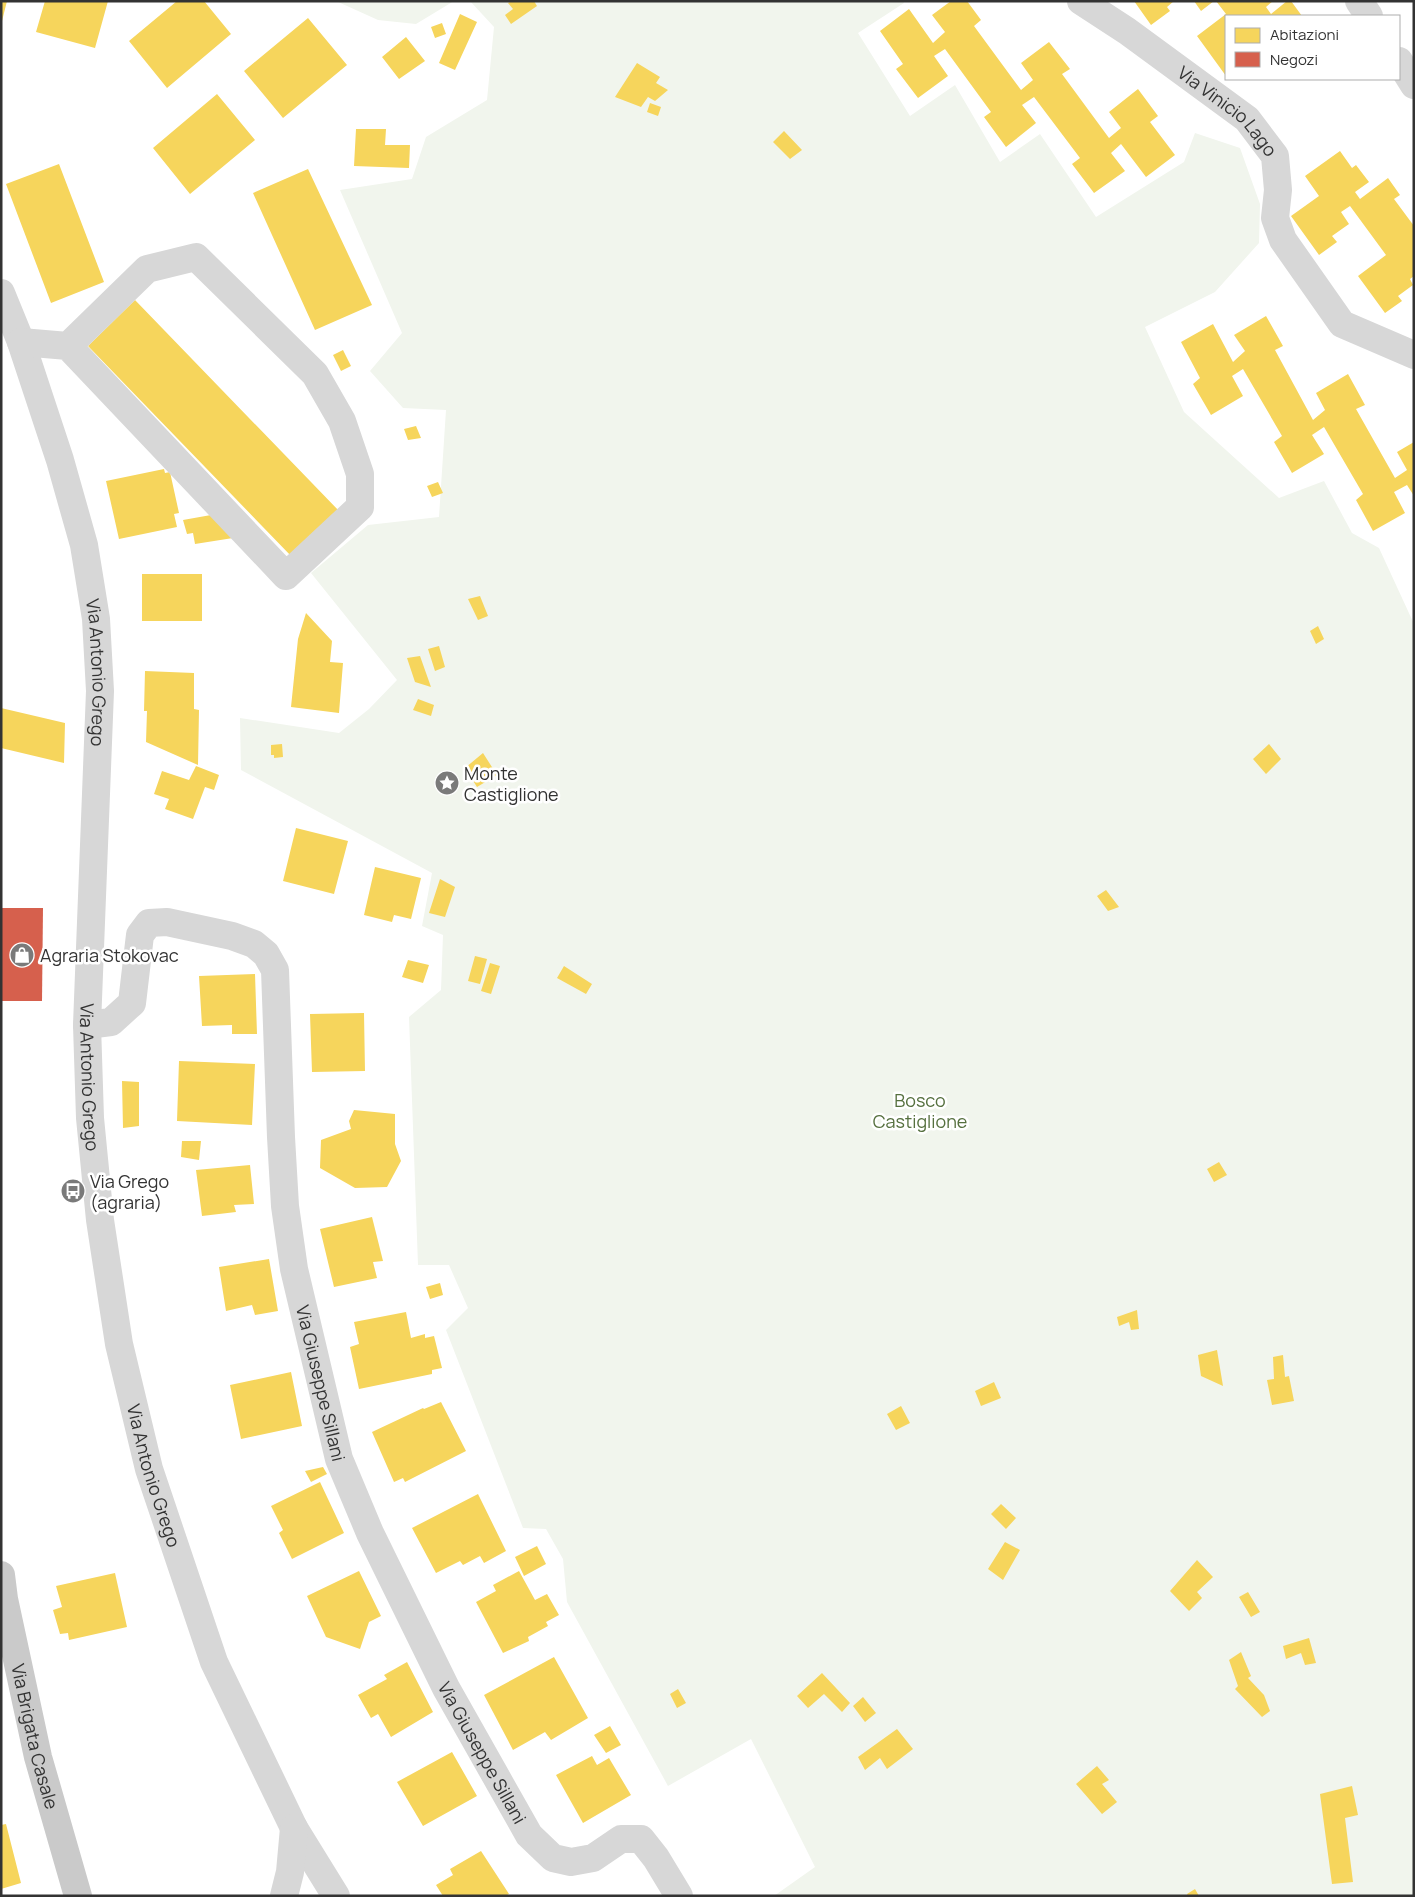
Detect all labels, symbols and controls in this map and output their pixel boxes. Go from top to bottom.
legend [1225,15,1400,80]
text: Abitazioni [1270,24,1339,45]
text: Negozi [1270,49,1318,70]
street label: Via Vinicio Lago [1173,60,1283,161]
street label: Via Antonio Grego [81,597,112,747]
place label: Monte Castiglione [464,761,559,806]
place icon: Monte Castiglione [434,770,460,796]
shop icon: Agraria Stokovac [9,942,35,968]
place label: Agraria Stokovac [40,943,179,967]
street label: Via Antonio Grego [75,1003,105,1152]
park label: Bosco Castiglione [873,1088,967,1133]
place label: Via Grego (agraria) [90,1169,169,1214]
bus stop icon: Via Grego (agraria) [60,1178,86,1204]
street label: Via Giuseppe Sillani [291,1303,351,1464]
street label: Via Antonio Grego [122,1402,186,1550]
street label: Via Brigata Casale [6,1661,64,1812]
street label: Via Giuseppe Sillani [433,1678,532,1828]

